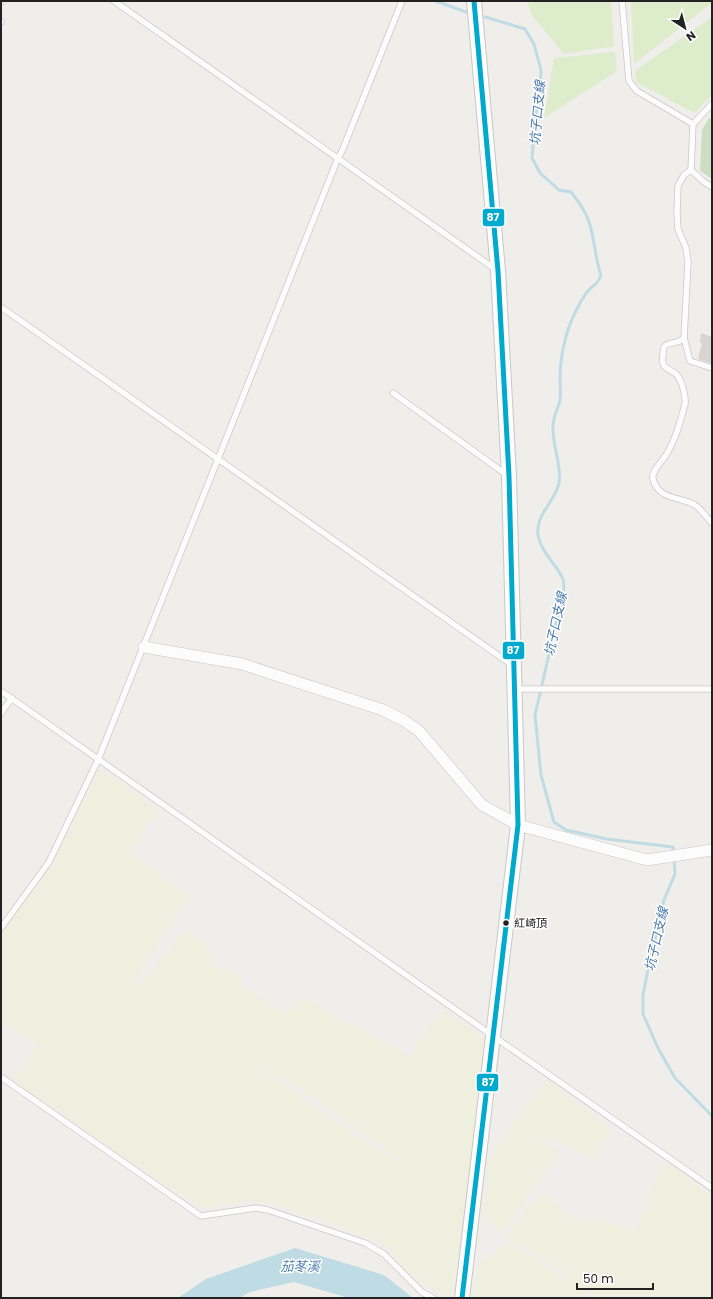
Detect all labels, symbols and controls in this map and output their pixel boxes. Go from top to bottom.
north arrow [665,8,705,48]
text: N [683,27,699,45]
water label: 坑子口支線 [525,78,550,146]
line badge: 87 [482,208,505,227]
text: 87 [486,209,500,225]
water label: 坑子口支線 [539,588,572,658]
line badge: 87 [502,641,525,660]
text: 87 [506,642,520,658]
water label: 坑子口支線 [640,903,674,973]
place label: 紅崎頂 [514,915,547,931]
marker: 紅崎頂 [501,918,511,928]
line badge: 87 [476,1073,499,1092]
text: 87 [481,1074,495,1090]
water label: 茄苳溪 [280,1257,321,1276]
scale bar [577,1265,653,1291]
text: 50 m [583,1270,614,1287]

